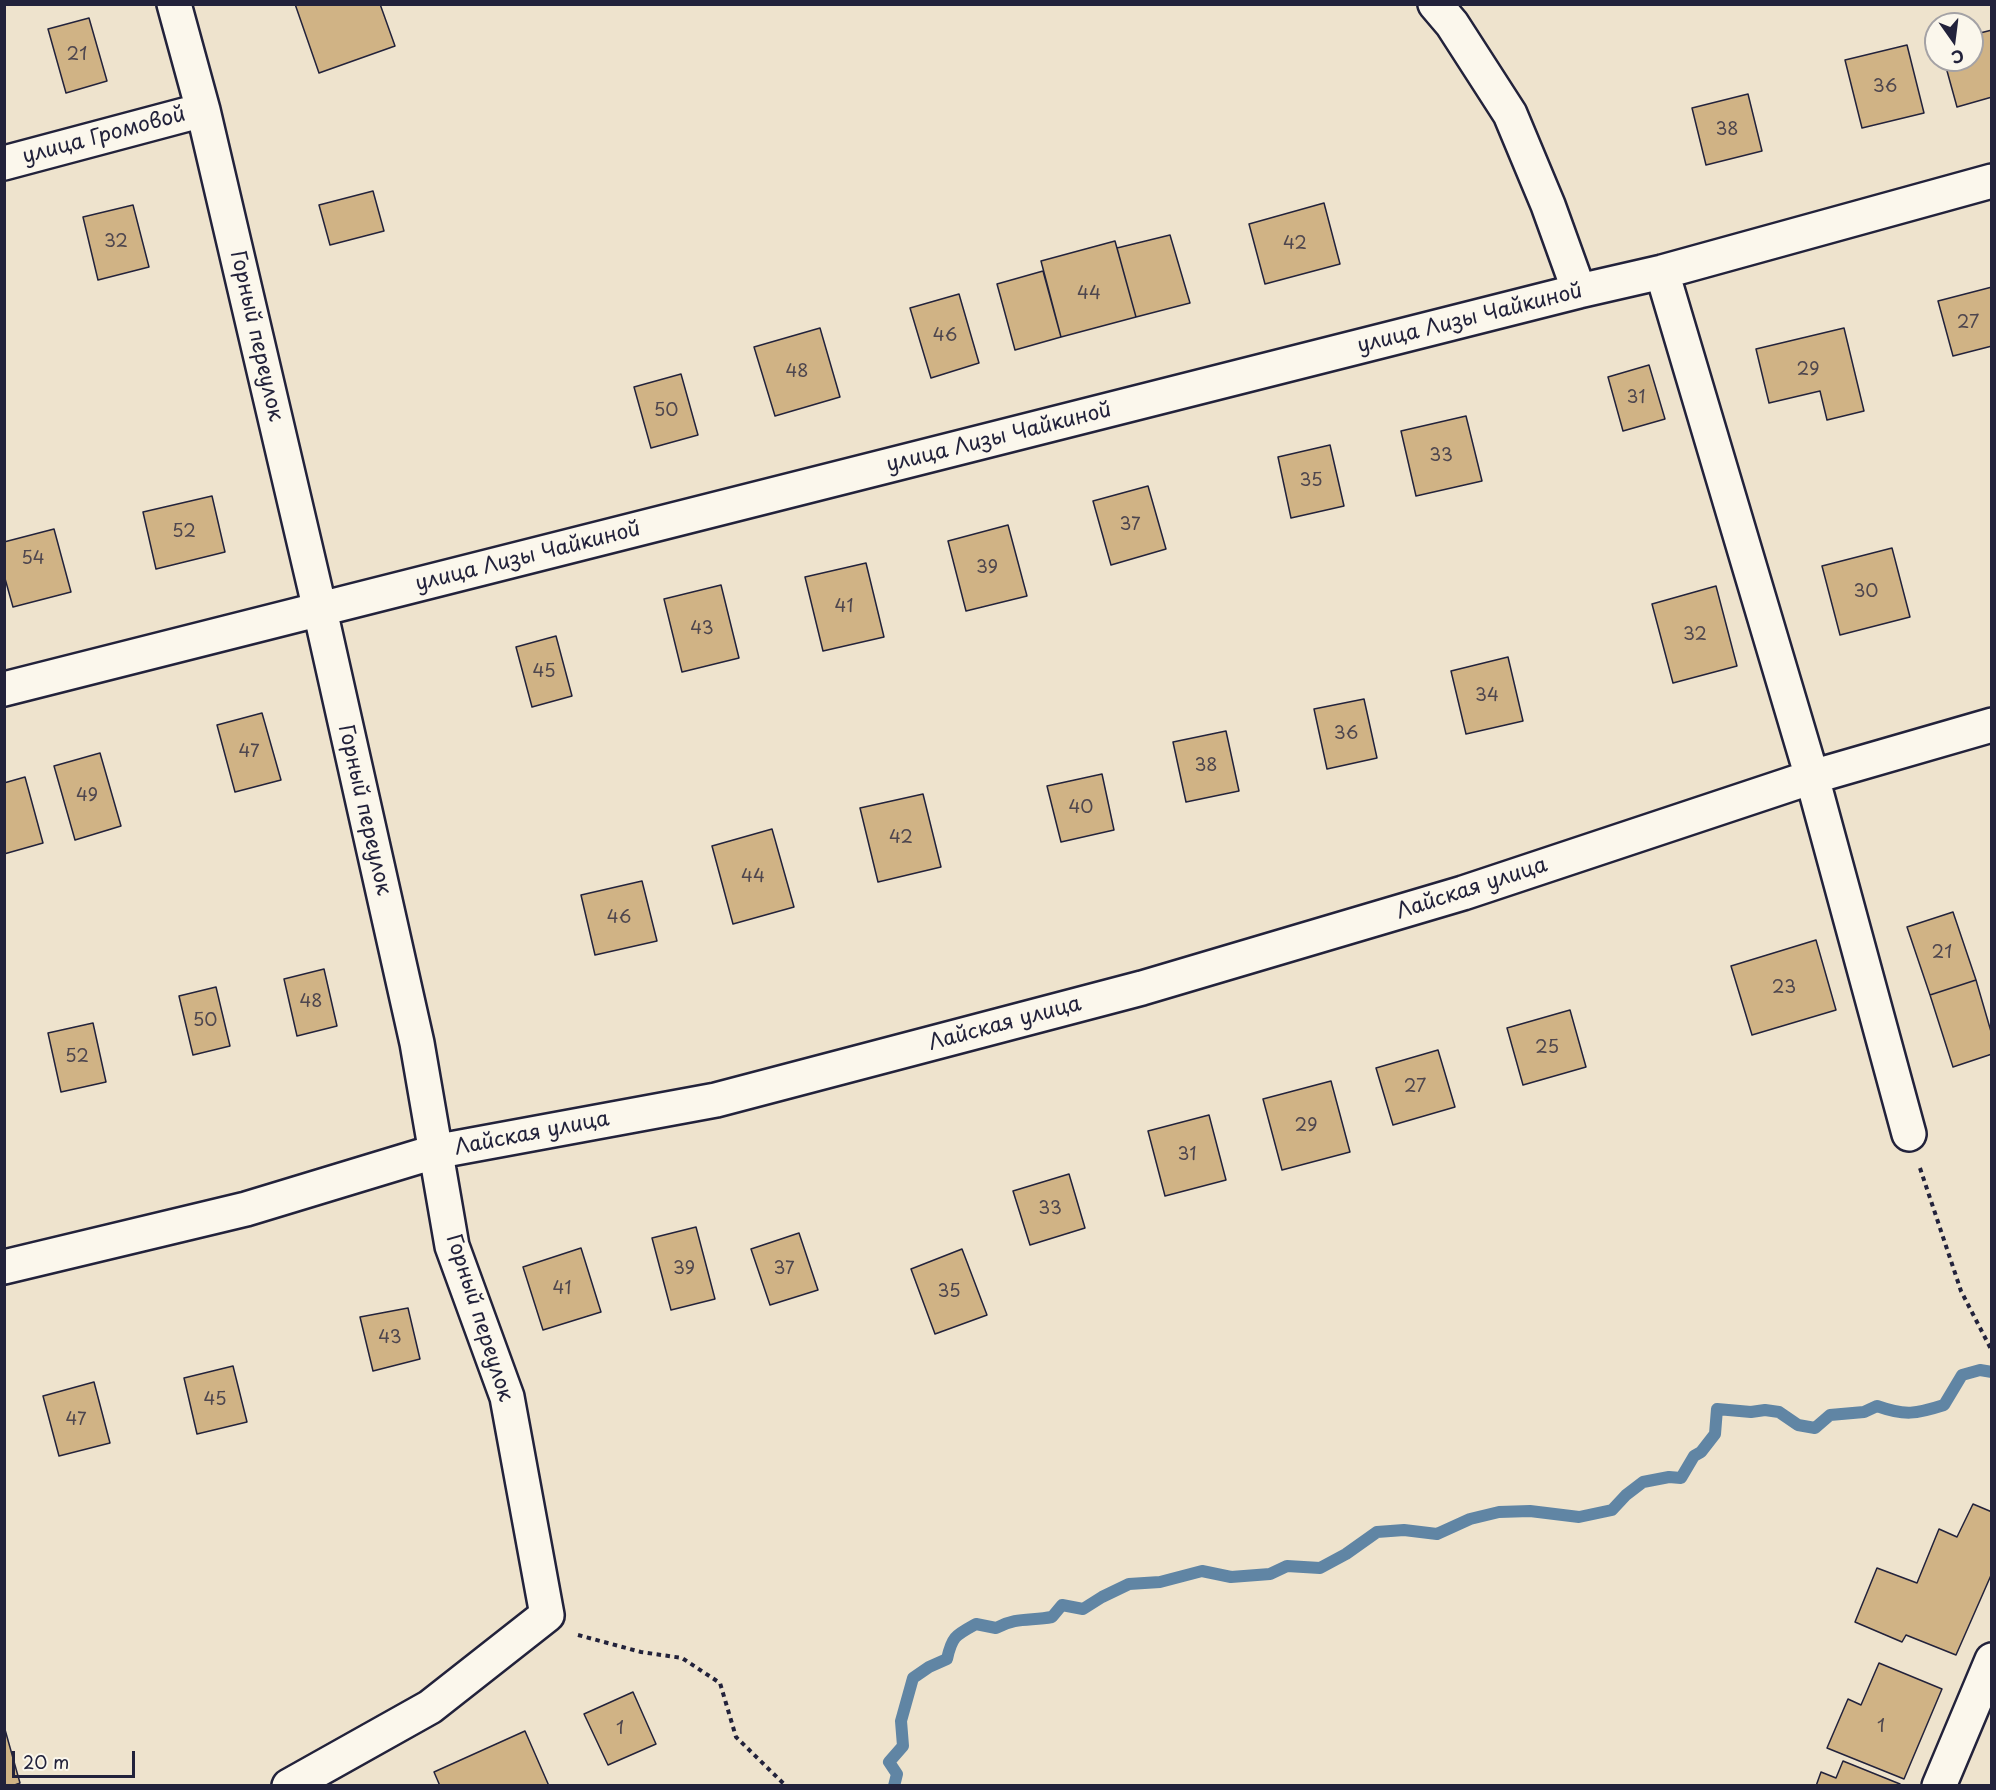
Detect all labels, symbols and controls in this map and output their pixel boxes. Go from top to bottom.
north arrow [1924,12,1984,72]
house number: 21 [67,44,87,66]
text: С [1949,44,1967,71]
house number: 36 [1873,76,1897,98]
street label: улица Громовой [20,102,188,170]
house number: 38 [1715,119,1739,141]
house number: 32 [104,231,128,253]
house number: 42 [1283,233,1307,255]
street label: Горный переулок [224,248,288,424]
street label: улица Лизы Чайкиной [1355,279,1585,359]
house number: 44 [1077,283,1101,305]
house number: 27 [1957,312,1979,334]
house number: 46 [933,325,957,347]
house number: 29 [1797,359,1819,381]
house number: 48 [785,361,809,383]
house number: 31 [1627,387,1645,409]
street label: улица Лизы Чайкиной [884,398,1114,478]
house number: 50 [654,400,678,422]
house number: 33 [1429,445,1453,467]
house number: 35 [1299,470,1323,492]
house number: 37 [1119,514,1141,536]
street label: улица Лизы Чайкиной [413,517,643,597]
house number: 52 [172,521,196,543]
house number: 54 [21,548,45,570]
house number: 39 [976,557,998,579]
house number: 30 [1853,581,1879,603]
house number: 41 [835,596,853,618]
house number: 43 [690,618,714,640]
house number: 32 [1683,624,1707,646]
house number: 45 [533,661,555,683]
house number: 34 [1475,685,1499,707]
street label: Горный переулок [332,722,396,898]
house number: 36 [1334,723,1358,745]
house number: 47 [238,741,260,763]
house number: 38 [1194,755,1218,777]
house number: 49 [76,785,98,807]
house number: 40 [1068,797,1094,819]
house number: 42 [889,827,913,849]
street label: Лайская улица [1393,853,1551,925]
house number: 44 [741,866,765,888]
house number: 46 [607,907,631,929]
house number: 21 [1932,942,1952,964]
house number: 23 [1772,977,1796,999]
house number: 48 [299,991,323,1013]
street label: Лайская улица [926,992,1084,1056]
house number: 50 [193,1010,217,1032]
house number: 25 [1535,1037,1559,1059]
house number: 52 [65,1046,89,1068]
house number: 27 [1404,1076,1426,1098]
street label: Лайская улица [452,1107,612,1161]
house number: 29 [1295,1115,1317,1137]
house number: 31 [1178,1144,1196,1166]
house number: 33 [1038,1198,1062,1220]
street label: Горный переулок [440,1231,518,1405]
house number: 39 [673,1258,695,1280]
house number: 37 [773,1258,795,1280]
house number: 41 [553,1278,571,1300]
house number: 35 [937,1281,961,1303]
house number: 43 [378,1327,402,1349]
house number: 45 [204,1389,226,1411]
house number: 47 [65,1409,87,1431]
house number: 1 [1877,1716,1885,1738]
house number: 1 [616,1718,624,1740]
scale bar [15,1739,138,1777]
text: 20 m [23,1748,69,1775]

